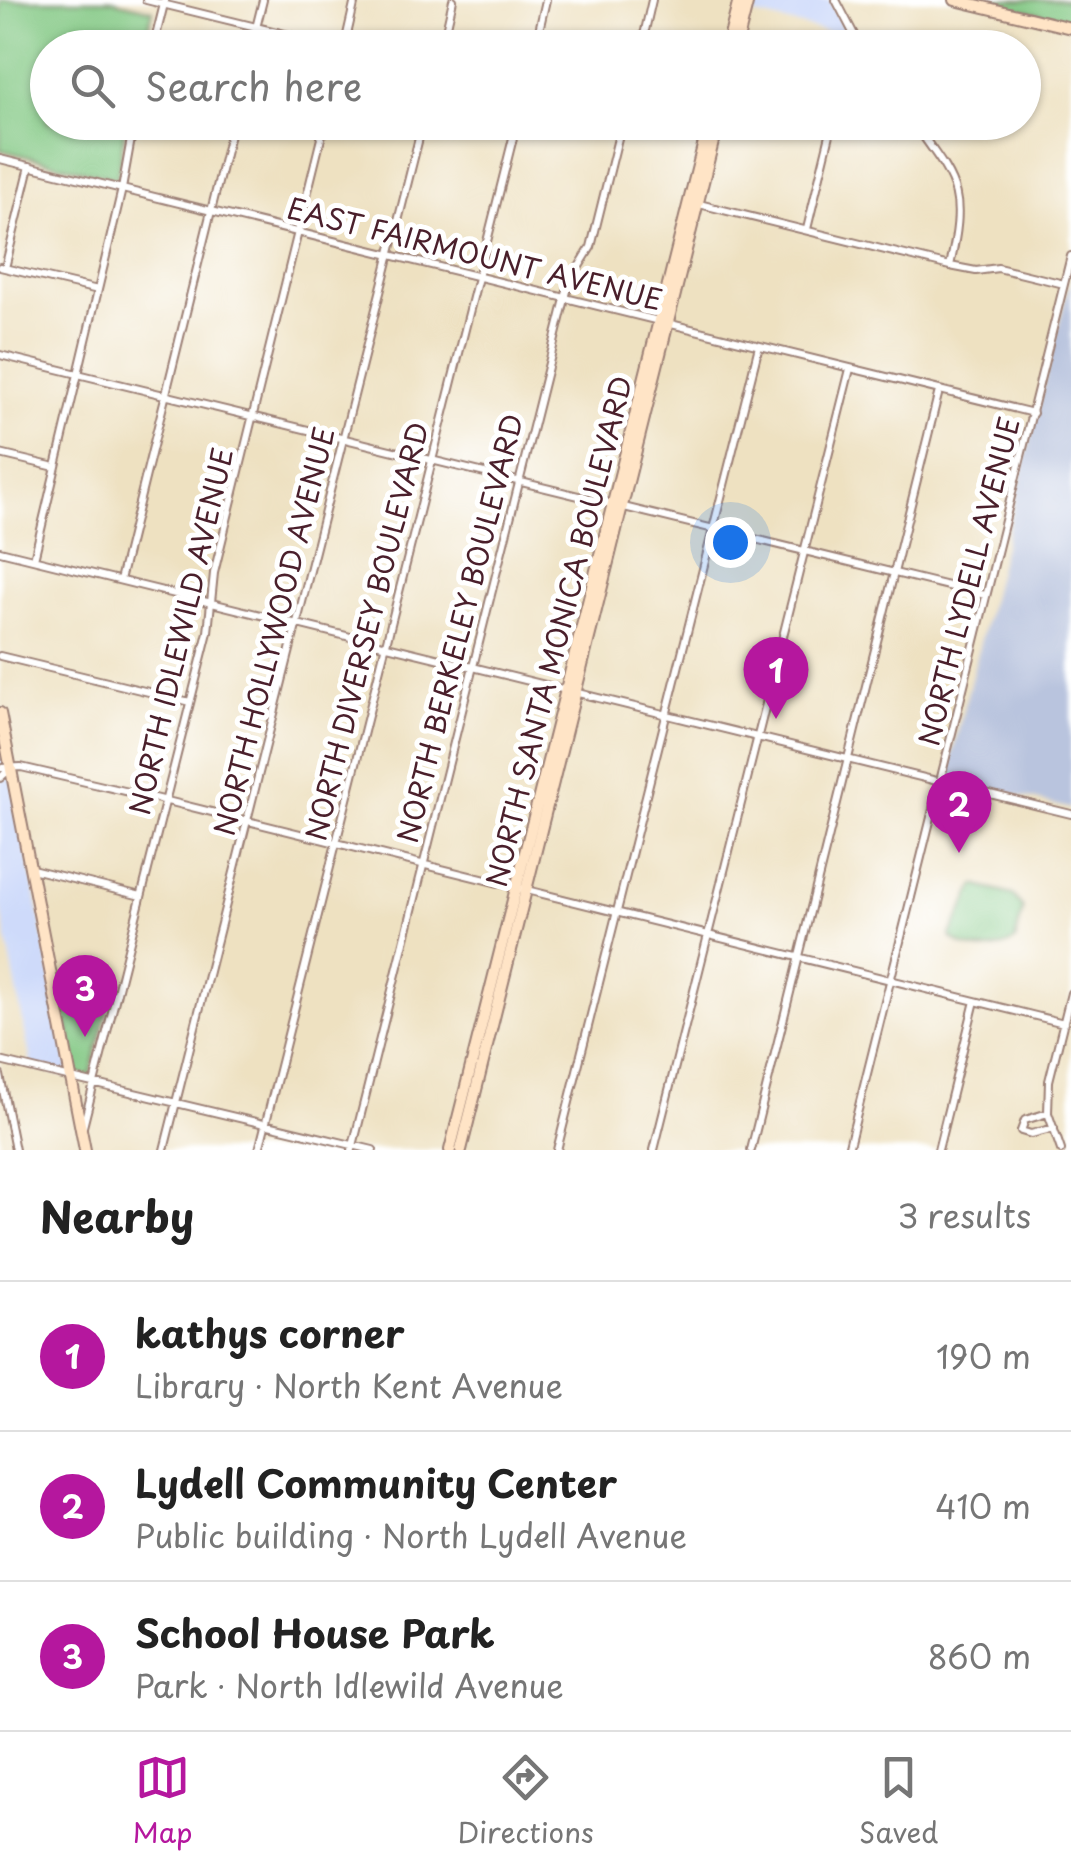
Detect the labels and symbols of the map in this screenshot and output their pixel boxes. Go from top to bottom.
street label: EAST FAIRMOUNT AVENUE [283,186,667,320]
street label: NORTH SANTA MONICA BOULEVARD [474,371,642,891]
street label: NORTH BERKELEY BOULEVARD [385,409,533,847]
street label: NORTH LYDELL AVENUE [906,412,1030,750]
street label: NORTH DIVERSEY BOULEVARD [293,417,439,845]
street label: NORTH HOLLYWOOD AVENUE [201,422,345,840]
street label: NORTH IDLEWILD AVENUE [117,443,243,819]
your location [705,517,756,568]
pin: 1 [744,636,808,719]
pin: 2 [926,770,992,853]
pin: 3 [52,954,118,1037]

